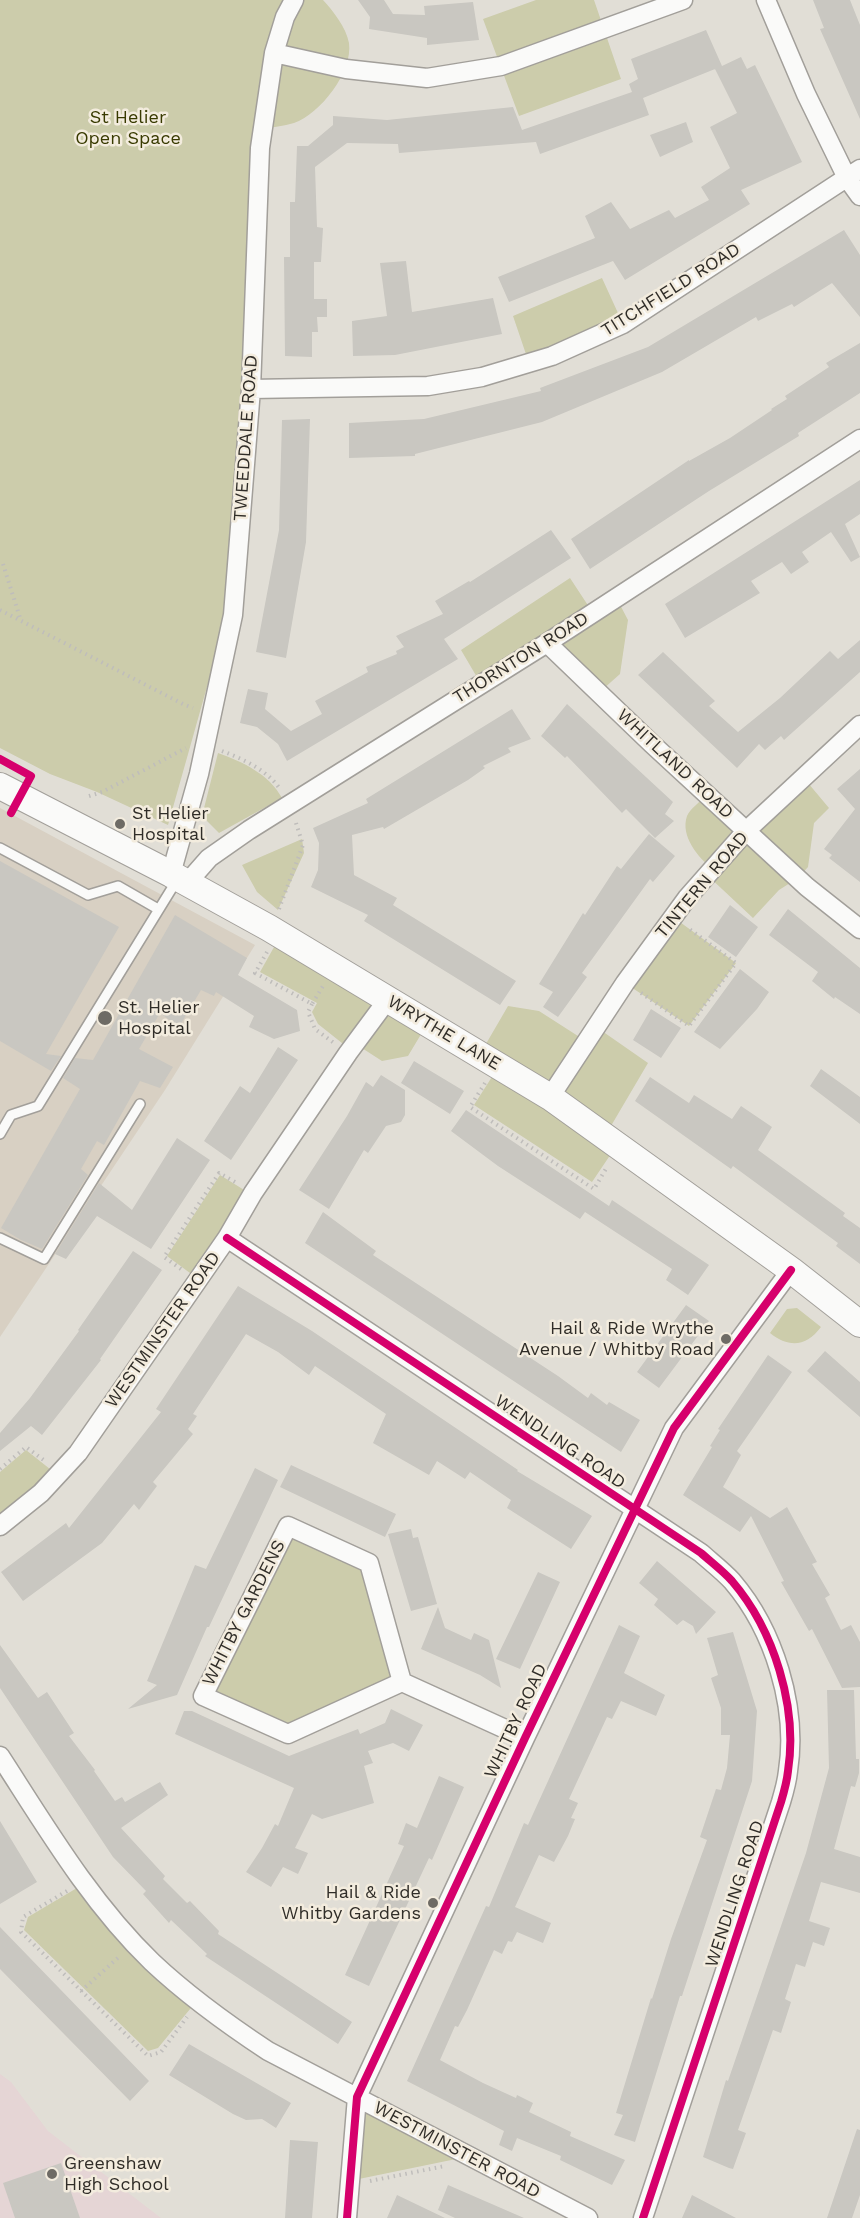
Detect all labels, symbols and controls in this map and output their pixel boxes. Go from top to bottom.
park label: St Helier Open Space [75,107,181,150]
street label: TITCHFIELD ROAD [598,239,744,341]
street label: TWEEDDALE ROAD [229,354,263,522]
street label: THORNTON ROAD [449,608,593,708]
street label: WHITLAND ROAD [612,704,738,824]
place label: St Helier Hospital [132,803,209,846]
marker: St Helier Hospital [113,817,127,831]
street label: TINTERN ROAD [651,827,753,943]
street label: WRYTHE LANE [383,991,505,1075]
place label: St. Helier Hospital [118,997,199,1040]
marker: St. Helier Hospital [96,1009,114,1027]
street label: WESTMINSTER ROAD [101,1248,225,1412]
place label: Hail & Ride Wrythe Avenue / Whitby Road [519,1318,714,1360]
marker: Hail & Ride Wrythe Avenue / Whitby Road [719,1332,733,1346]
street label: WENDLING ROAD [490,1390,630,1494]
street label: WHITBY GARDENS [198,1537,290,1689]
street label: WHITBY ROAD [480,1660,552,1782]
street label: WENDLING ROAD [701,1818,769,1970]
place label: Hail & Ride Whitby Gardens [281,1882,421,1924]
marker: Hail & Ride Whitby Gardens [426,1896,440,1910]
street label: WESTMINSTER ROAD [370,2097,544,2203]
place label: Greenshaw High School [64,2153,169,2196]
marker: Greenshaw High School [45,2167,59,2181]

